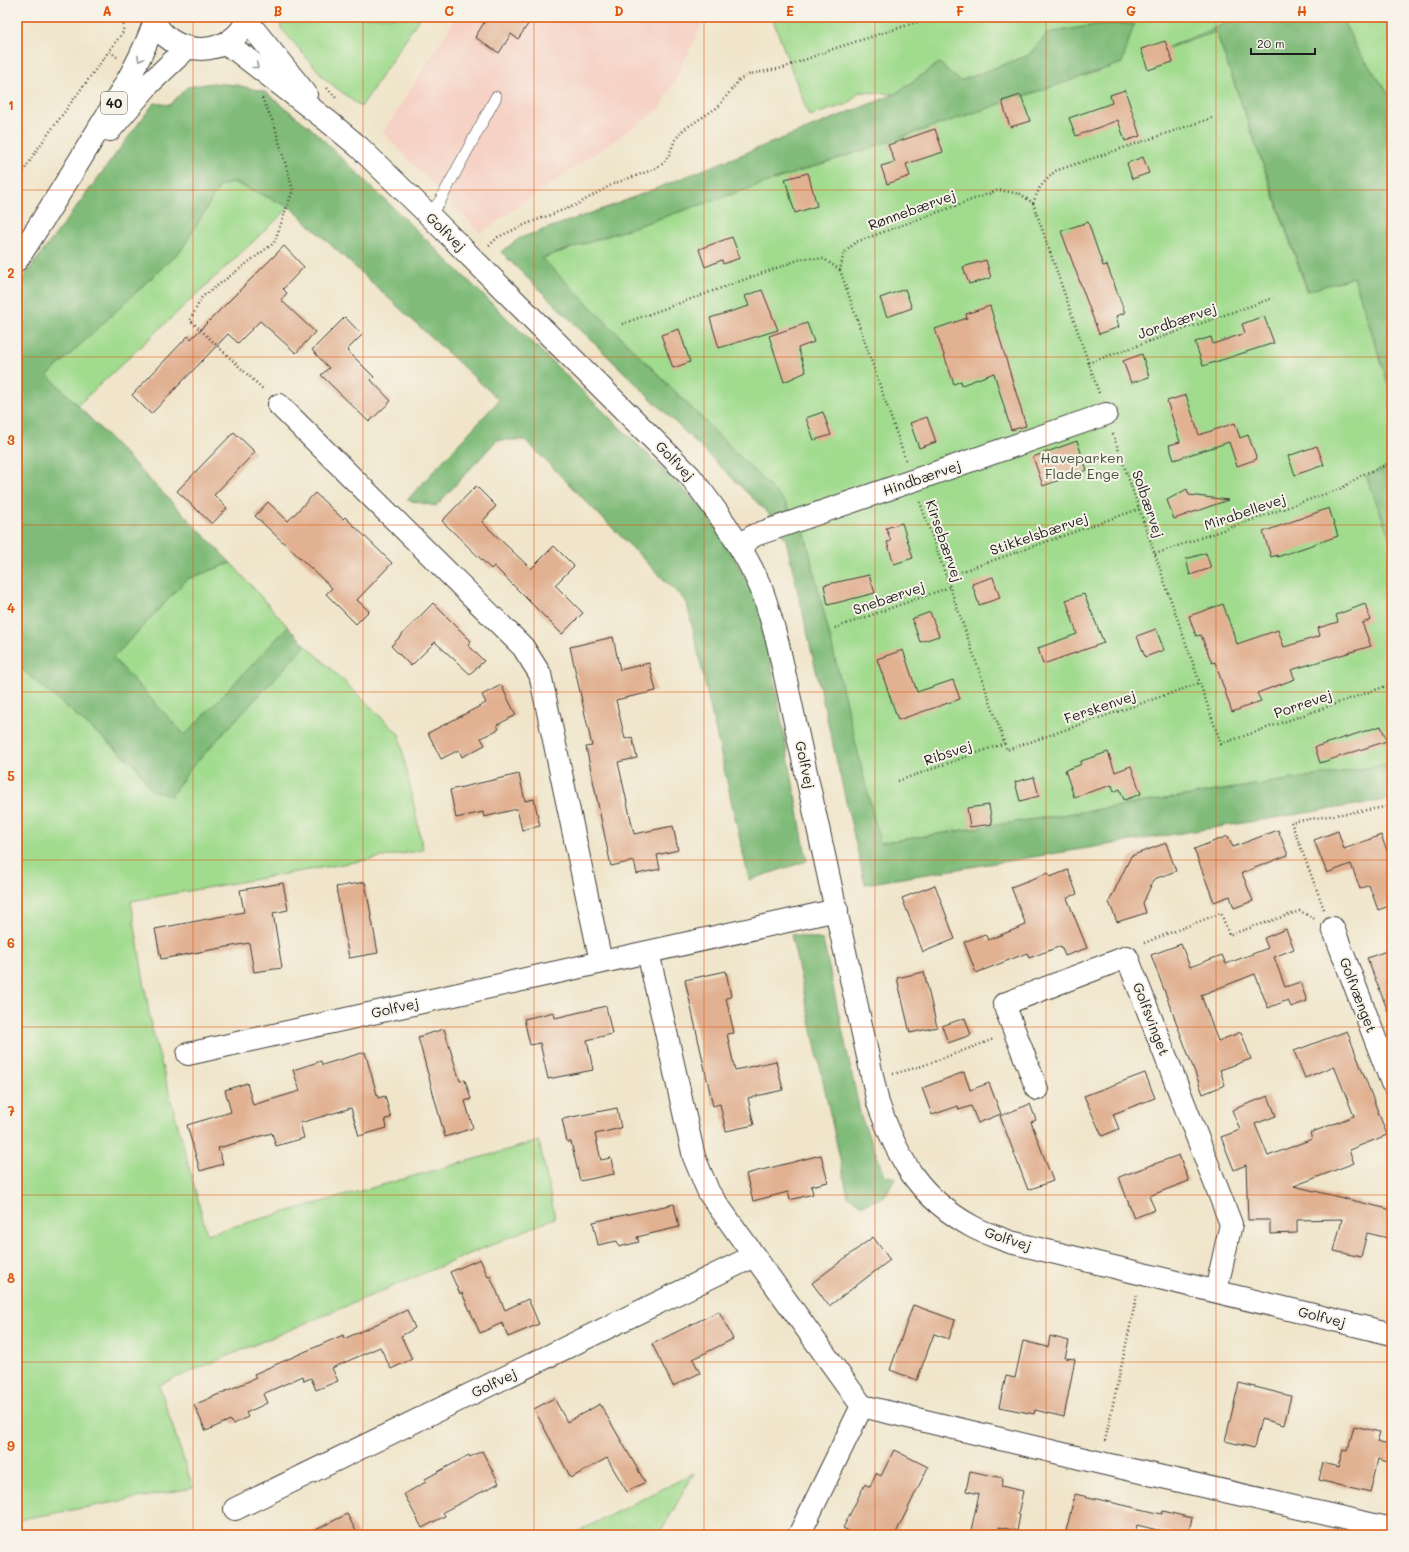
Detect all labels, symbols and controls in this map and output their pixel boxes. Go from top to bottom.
text: A [102,2,112,19]
text: B [274,2,283,19]
text: C [444,2,454,19]
text: D [614,2,624,19]
text: E [786,2,794,19]
text: F [956,2,964,19]
text: G [1126,2,1136,19]
text: H [1297,2,1307,19]
scale bar [1251,30,1315,56]
text: 20 m [1257,35,1285,51]
one-way arrow [137,55,144,62]
one-way arrow [251,62,259,69]
road number: 40 [101,92,127,114]
text: 1 [8,96,14,113]
street label: Rønnebærvej [865,185,958,234]
street label: Golfvej [422,208,470,255]
text: 2 [7,264,15,281]
street label: Jordbærvej [1135,298,1219,343]
text: 3 [7,431,15,448]
street label: Golfvej [652,437,699,485]
park label: Haveparken Flade Enge [1040,448,1124,483]
street label: Hindbærvej [880,455,963,500]
street label: Solbærvej [1128,468,1169,540]
street label: Mirabellevej [1201,489,1288,534]
street label: Kirsebærvej [922,497,967,585]
street label: Stikkelsbærvej [987,508,1091,559]
street label: Snebærvej [850,576,927,619]
text: 4 [7,599,15,616]
street label: Ferskenvej [1061,685,1138,728]
street label: Porrevej [1271,685,1334,722]
street label: Ribsvej [921,735,974,770]
street label: Golfvej [791,739,820,791]
text: 5 [7,767,15,784]
text: 6 [7,934,15,951]
street label: Golfvænget [1335,955,1382,1035]
street label: Golfsvinget [1129,980,1174,1058]
street label: Golfvej [369,993,421,1022]
text: 7 [7,1102,15,1119]
street label: Golfvej [982,1222,1034,1255]
text: 8 [7,1269,15,1286]
street label: Golfvej [1296,1301,1348,1332]
street label: Golfvej [468,1363,520,1402]
text: 9 [7,1437,15,1454]

